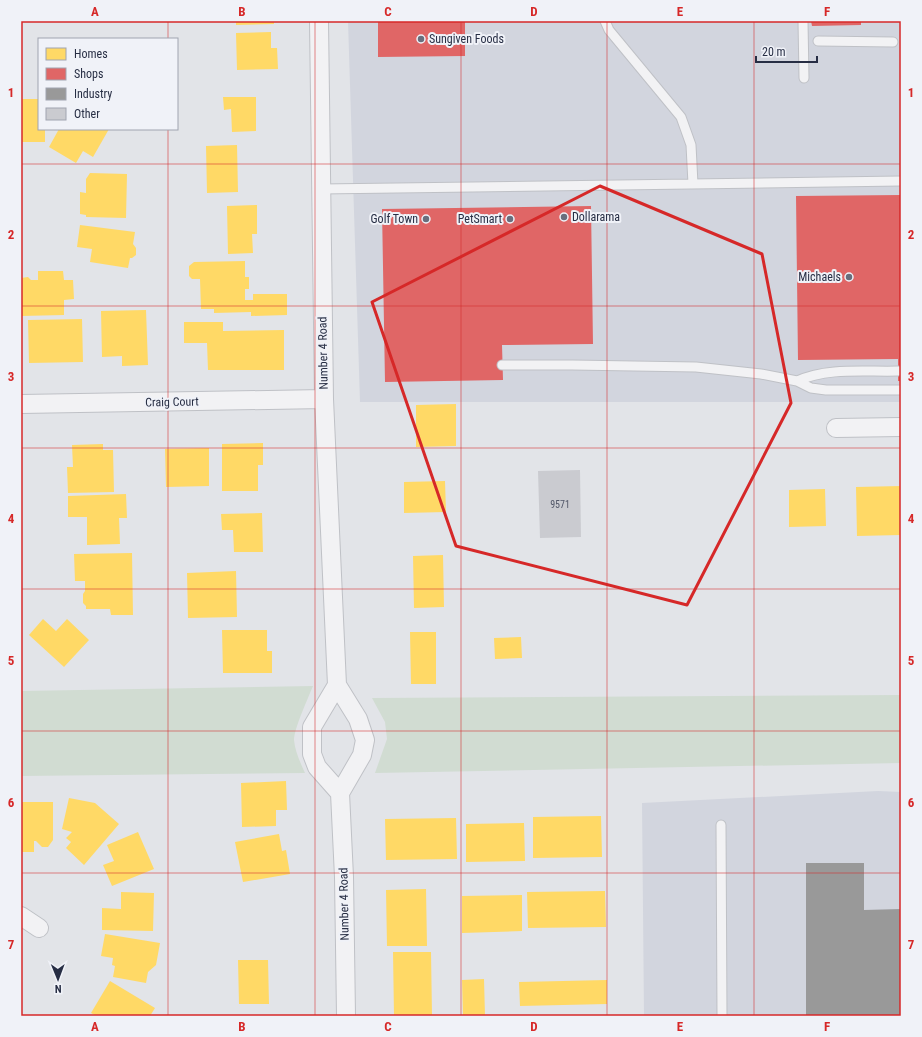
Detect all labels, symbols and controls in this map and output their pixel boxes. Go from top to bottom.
text: A [91,4,99,19]
text: B [238,4,246,19]
text: C [384,4,392,19]
text: D [530,4,538,19]
text: E [677,4,684,19]
text: F [824,4,830,19]
place label: Sungiven Foods [429,32,504,46]
marker: Sungiven Foods [416,34,426,44]
legend [38,38,178,130]
scale bar [756,38,817,64]
text: 20 m [762,45,786,59]
text: Homes [74,47,108,61]
text: Shops [74,67,103,81]
text: 1 [8,85,14,100]
text: 1 [908,85,914,100]
text: Industry [74,87,112,101]
text: Other [74,107,100,121]
place label: Dollarama [572,210,620,224]
place label: Golf Town [371,212,418,226]
place label: PetSmart [458,212,502,226]
marker: Dollarama [559,212,569,222]
marker: Golf Town [421,214,431,224]
marker: PetSmart [505,214,515,224]
text: 2 [8,227,15,242]
text: 2 [908,227,915,242]
place label: Michaels [798,270,841,284]
marker: Michaels [844,272,854,282]
street label: Number 4 Road [315,316,331,390]
text: 3 [8,369,14,384]
text: 3 [908,369,914,384]
street label: Craig Court [145,395,199,409]
house number: 9571 [550,499,570,510]
text: 4 [8,511,15,526]
text: 4 [908,511,915,526]
text: 5 [8,653,15,668]
text: 5 [908,653,915,668]
text: 6 [8,795,15,810]
text: 6 [908,795,915,810]
street label: Number 4 Road [336,867,352,941]
text: 7 [8,937,15,952]
text: 7 [908,937,915,952]
north arrow [38,959,78,999]
text: N [54,982,62,995]
text: A [91,1019,99,1034]
text: B [238,1019,246,1034]
text: C [384,1019,392,1034]
text: D [530,1019,538,1034]
text: E [677,1019,684,1034]
text: F [824,1019,830,1034]

